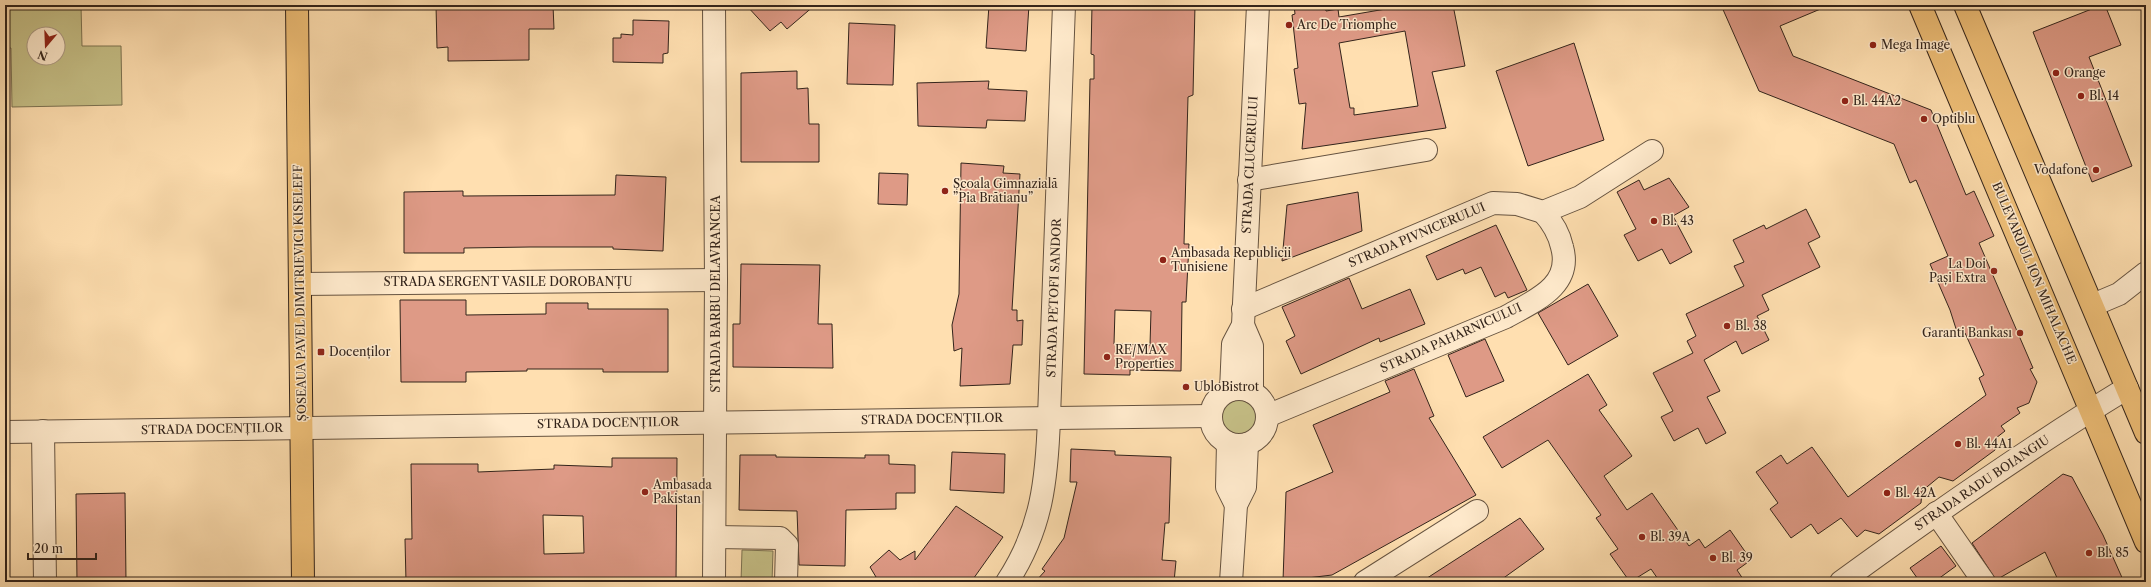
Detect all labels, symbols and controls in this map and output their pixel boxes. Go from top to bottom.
place label: Arc De Triomphe [1296,17,1397,32]
marker: Arc De Triomphe [1284,20,1294,30]
north arrow [26,26,66,66]
place label: Mega Image [1881,37,1951,52]
marker: Mega Image [1868,40,1878,50]
text: N [36,47,50,64]
place label: Orange [2064,65,2106,80]
marker: Orange [2051,68,2061,78]
place label: Bl. 14 [2089,88,2119,103]
marker: Bl. 14 [2076,91,2086,101]
place label: Bl. 44A2 [1853,93,1901,108]
street label: STRADA CLUCERULUI [1238,96,1261,234]
marker: Bl. 44A2 [1840,96,1850,106]
place label: Optiblu [1932,111,1976,126]
marker: Optiblu [1919,114,1929,124]
place label: Vodafone [2033,162,2088,177]
street label: ȘOSEAUA PAVEL DIMITRIEVICI KISELEFF [290,164,310,421]
marker: Vodafone [2091,165,2101,175]
place label: Școala Gimnazială ”Pia Brătianu” [953,176,1058,205]
street label: BULEVARDUL ION MIHALACHE [1989,180,2080,366]
marker: Școala Gimnazială ”Pia Brătianu” [940,186,950,196]
street label: STRADA BARBU DELAVRANCEA [708,194,723,393]
street label: STRADA PIVNICERULUI [1346,199,1487,270]
place label: Bl. 43 [1662,213,1694,228]
marker: Bl. 43 [1649,216,1659,226]
street label: STRADA PETOFI SANDOR [1043,217,1064,378]
place label: Ambasada Republicii Tunisiene [1170,245,1292,274]
marker: Ambasada Republicii Tunisiene [1158,255,1168,265]
place label: La Doi Pași Extra [1929,256,1987,286]
marker: La Doi Pași Extra [1989,266,1999,276]
street label: STRADA SERGENT VASILE DOROBANȚU [383,274,633,290]
street label: STRADA PAHARNICULUI [1378,300,1524,376]
place label: Bl. 38 [1735,318,1767,333]
marker: Bl. 38 [1722,321,1732,331]
place label: Garanti Bankası [1922,325,2012,340]
marker: Garanti Bankası [2015,328,2025,338]
place label: RE/MAX Properties [1115,342,1174,371]
place label: Docenților [329,344,390,360]
marker: Docenților [316,347,326,357]
marker: RE/MAX Properties [1102,352,1112,362]
place label: UbloBistrot [1194,379,1260,394]
marker: UbloBistrot [1181,382,1191,392]
street label: STRADA DOCENȚILOR [861,410,1004,428]
street label: STRADA DOCENȚILOR [537,414,680,432]
street label: STRADA DOCENȚILOR [141,420,284,438]
street label: STRADA RADU BOIANGIU [1911,432,2052,533]
place label: Bl. 44A1 [1966,436,2012,451]
marker: Bl. 44A1 [1953,439,1963,449]
place label: Ambasada Pakistan [652,477,713,506]
place label: Bl. 42A [1895,485,1937,500]
marker: Ambasada Pakistan [640,487,650,497]
marker: Bl. 42A [1882,488,1892,498]
place label: Bl. 39A [1650,529,1691,544]
marker: Bl. 39A [1637,532,1647,542]
scale bar [28,535,96,561]
text: 20 m [34,541,63,556]
place label: Bl. 85 [2097,545,2129,560]
marker: Bl. 85 [2084,548,2094,558]
place label: Bl. 39 [1721,550,1753,565]
marker: Bl. 39 [1708,553,1718,563]

